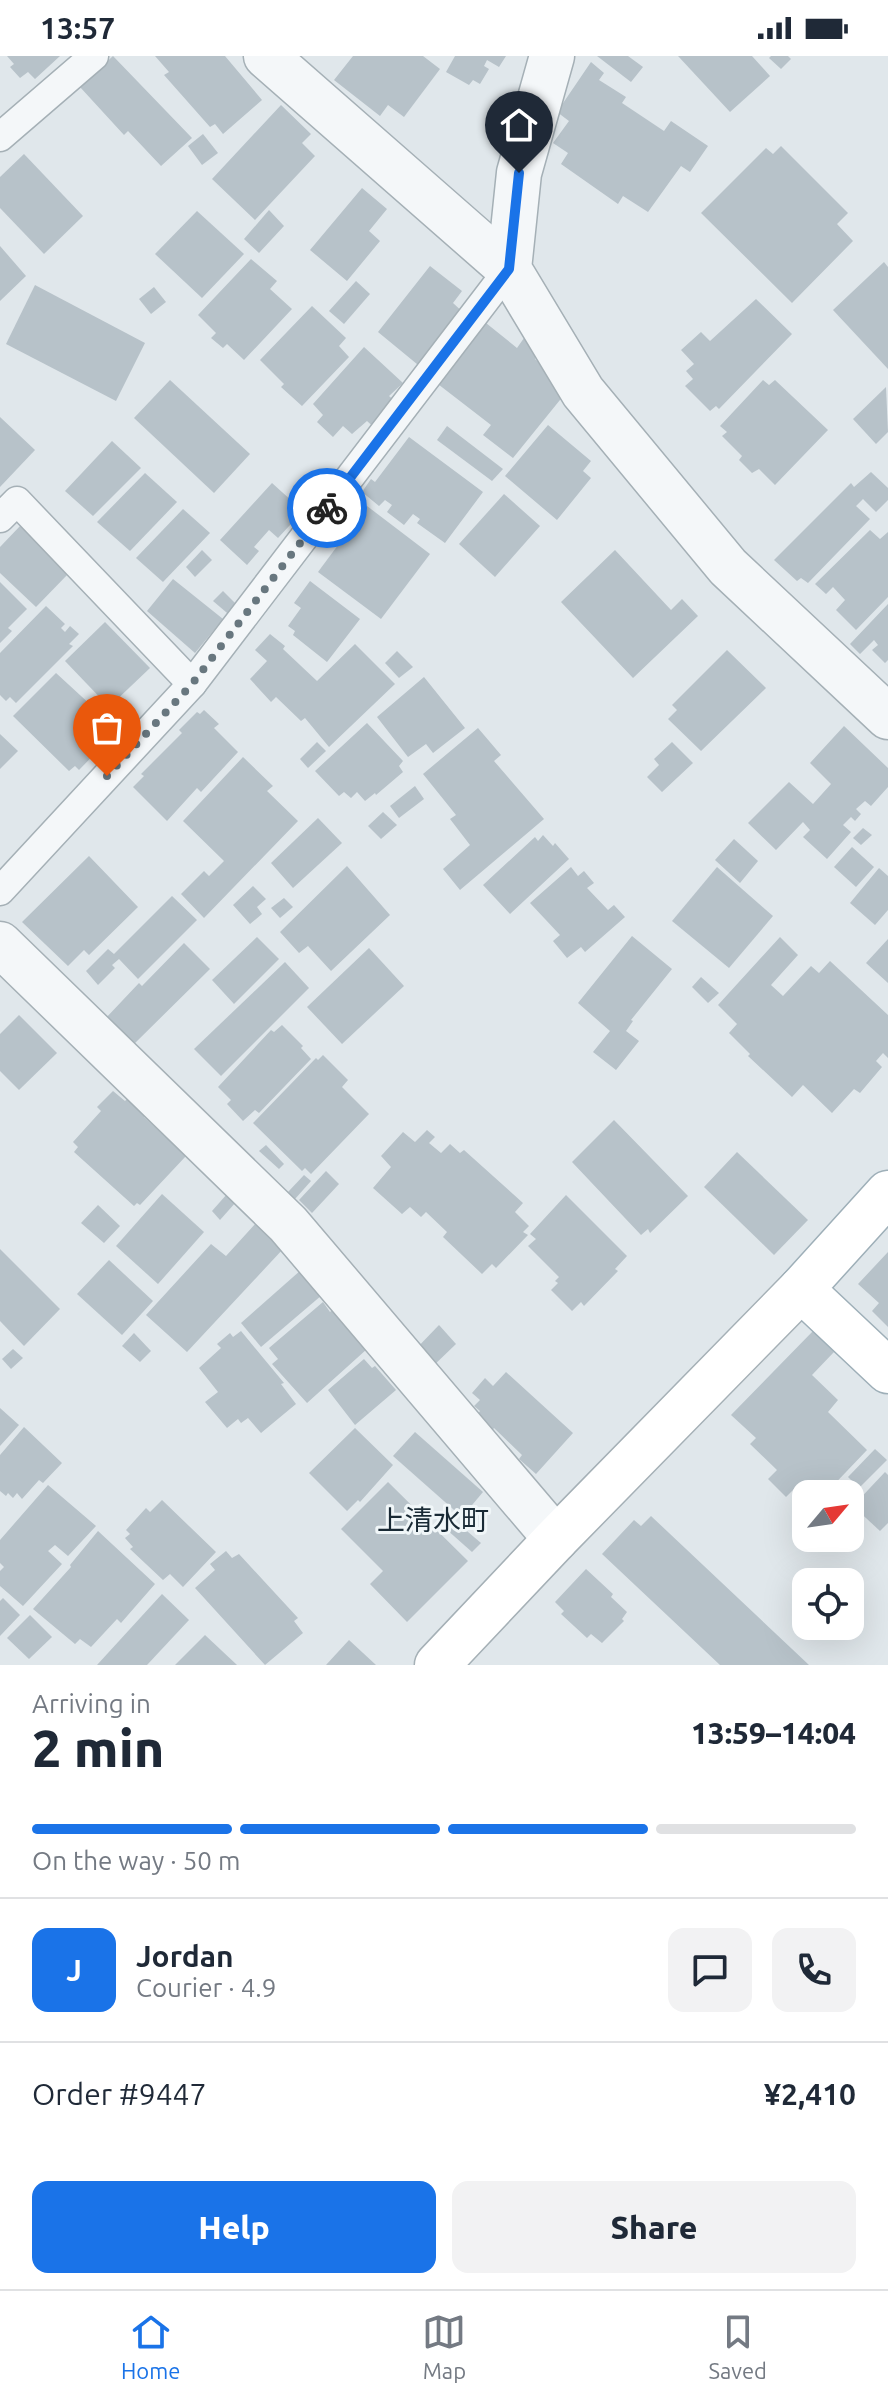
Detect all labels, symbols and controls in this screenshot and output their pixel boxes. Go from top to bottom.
text: 13:57 [40,11,115,45]
pin [485,91,553,173]
icon: home [497,103,541,147]
courier [287,468,367,548]
icon: bike [305,486,349,530]
pin [73,694,141,776]
icon: bag [85,706,129,750]
north arrow [792,1480,864,1552]
map controls [792,1480,864,1640]
district label: 上清水町 [377,1504,489,1535]
button: locate [792,1568,864,1640]
text: Arriving in [32,1689,151,1718]
text: 13:59–14:04 [691,1716,856,1750]
text: 2 min [32,1719,164,1777]
text: On the way · 50 m [32,1846,240,1875]
button: chat [668,1928,752,2012]
button: phone [772,1928,856,2012]
text: Jordan [136,1939,234,1973]
text: J [66,1953,82,1987]
text: Courier · 4.9 [136,1973,276,2002]
text: Order #9447 [32,2077,206,2111]
text: ¥2,410 [764,2077,856,2111]
button: Help [32,2181,436,2273]
button: Share [452,2181,856,2273]
tab: Home [121,2310,180,2383]
tab: Map [422,2310,466,2383]
tab: Saved [708,2310,767,2383]

